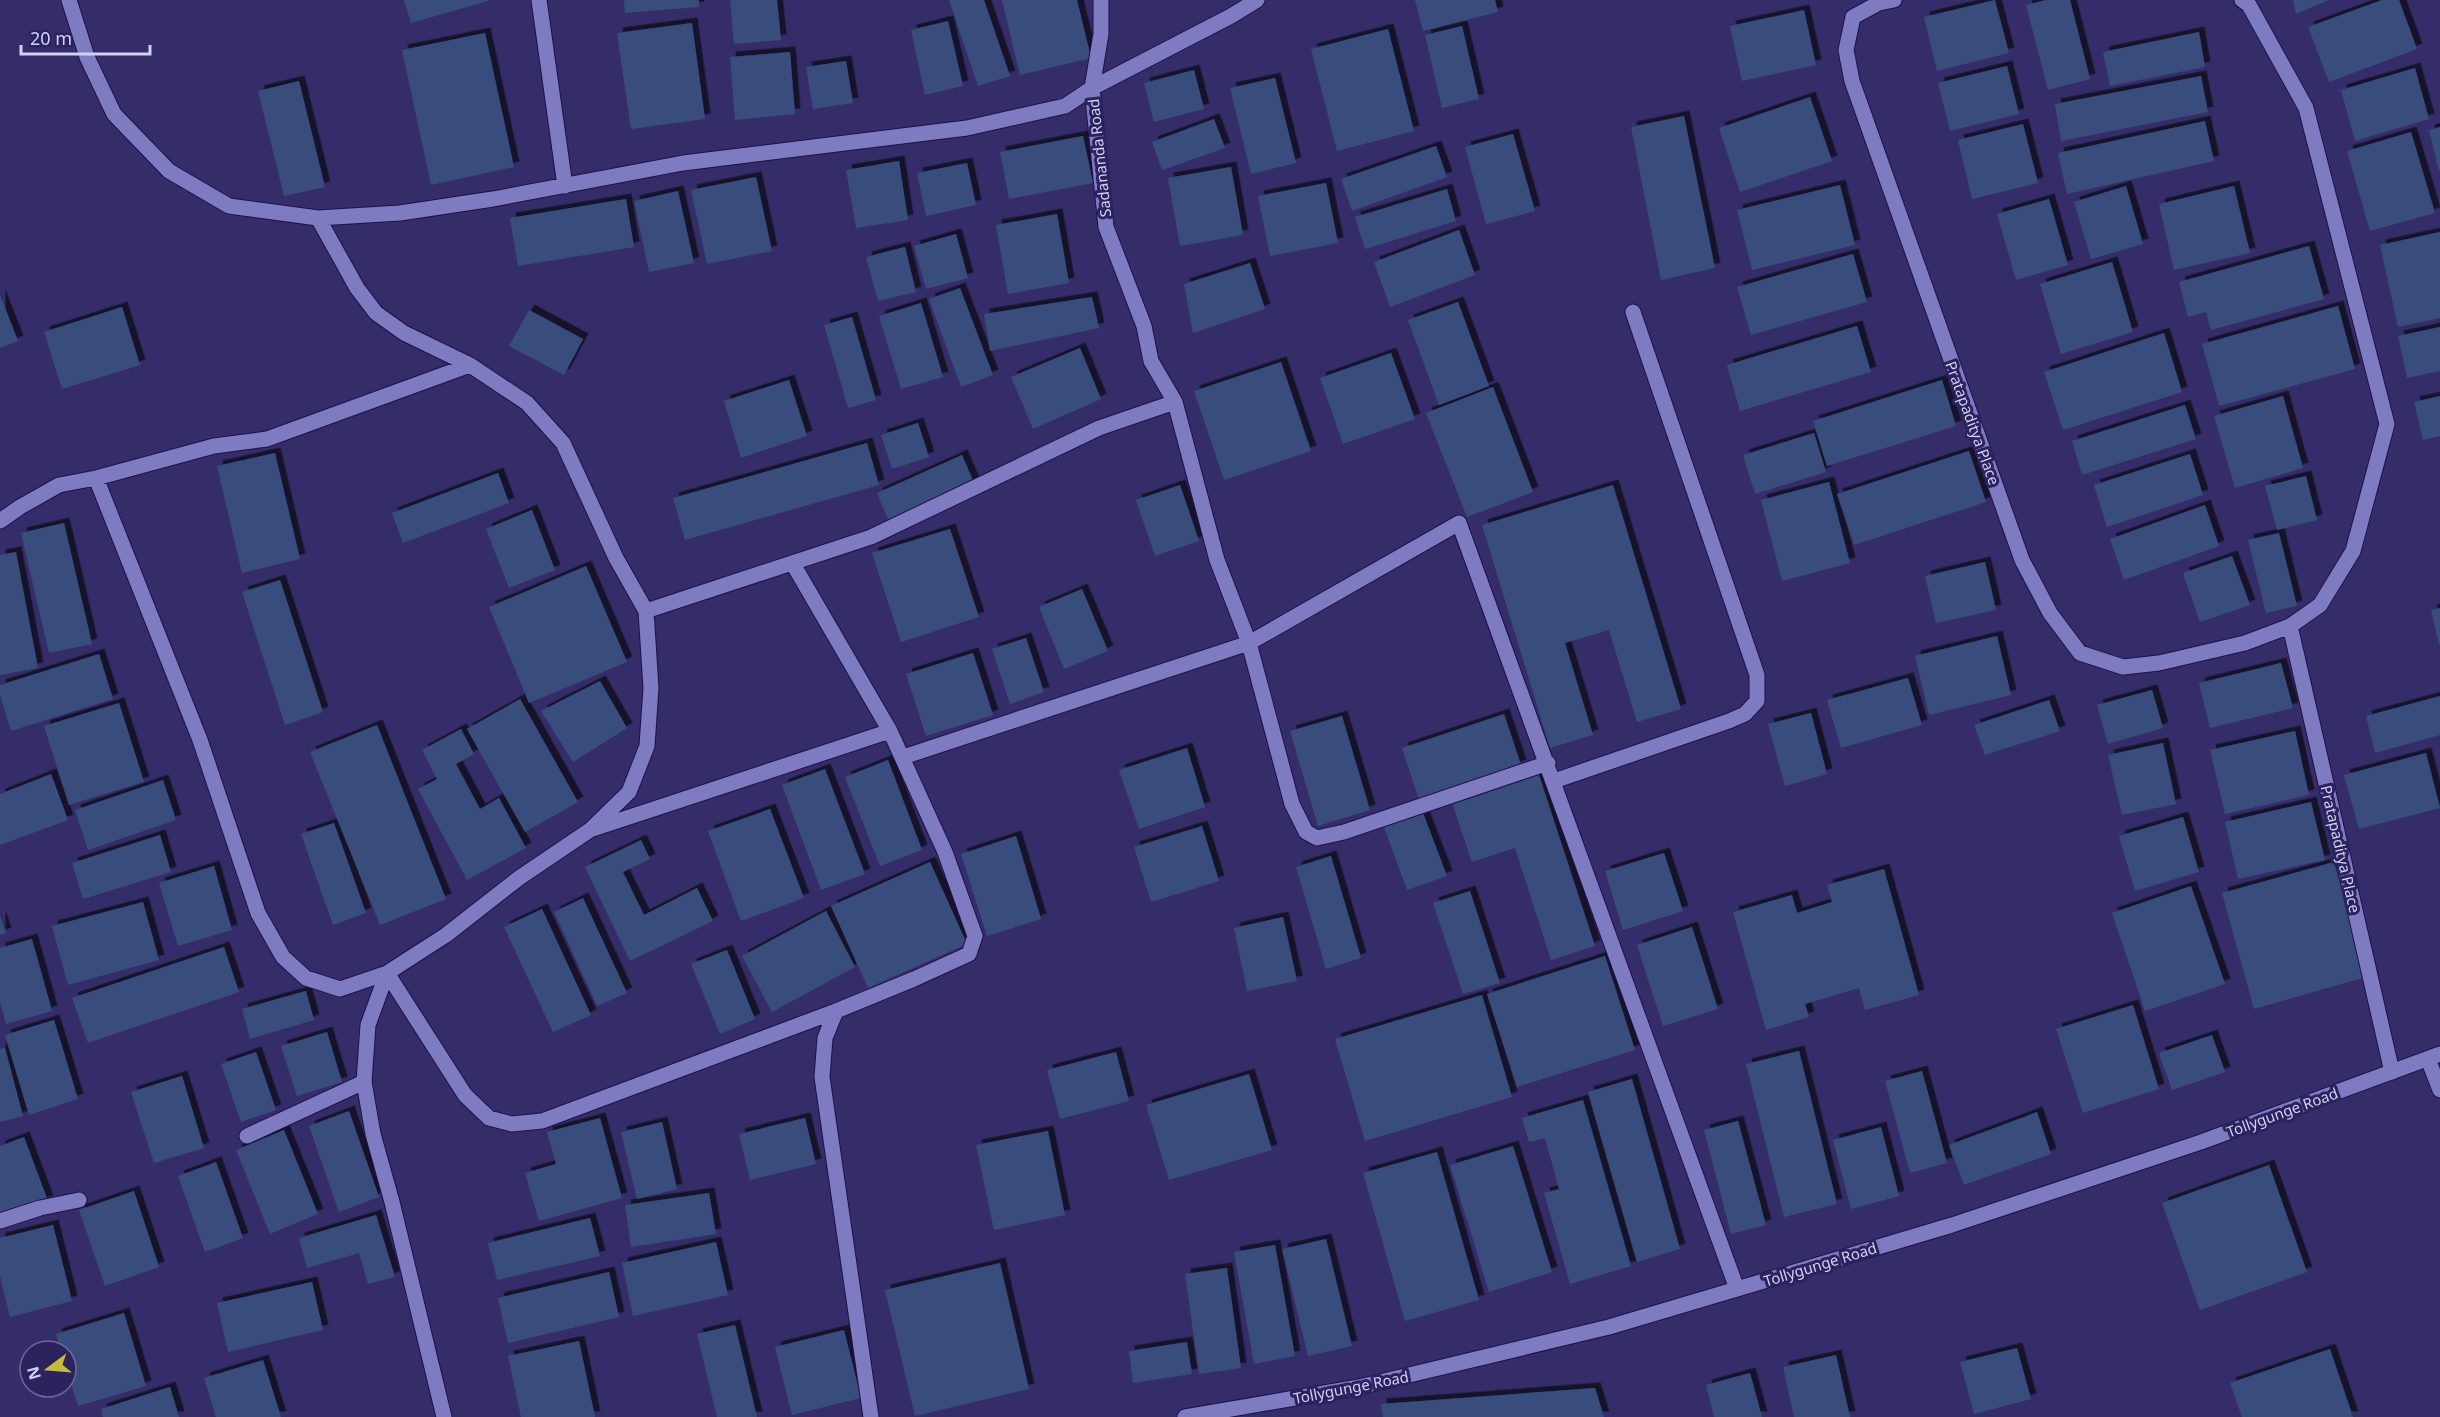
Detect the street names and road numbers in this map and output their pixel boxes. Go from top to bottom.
street label: Sadananda Road [1083,98,1115,218]
street label: Pratapaditya Place [1941,358,2005,488]
street label: Pratapaditya Place [2317,783,2365,915]
street label: Tollygunge Road [2224,1083,2340,1141]
street label: Tollygunge Road [1761,1237,1879,1291]
street label: Tollygunge Road [1292,1366,1410,1408]

